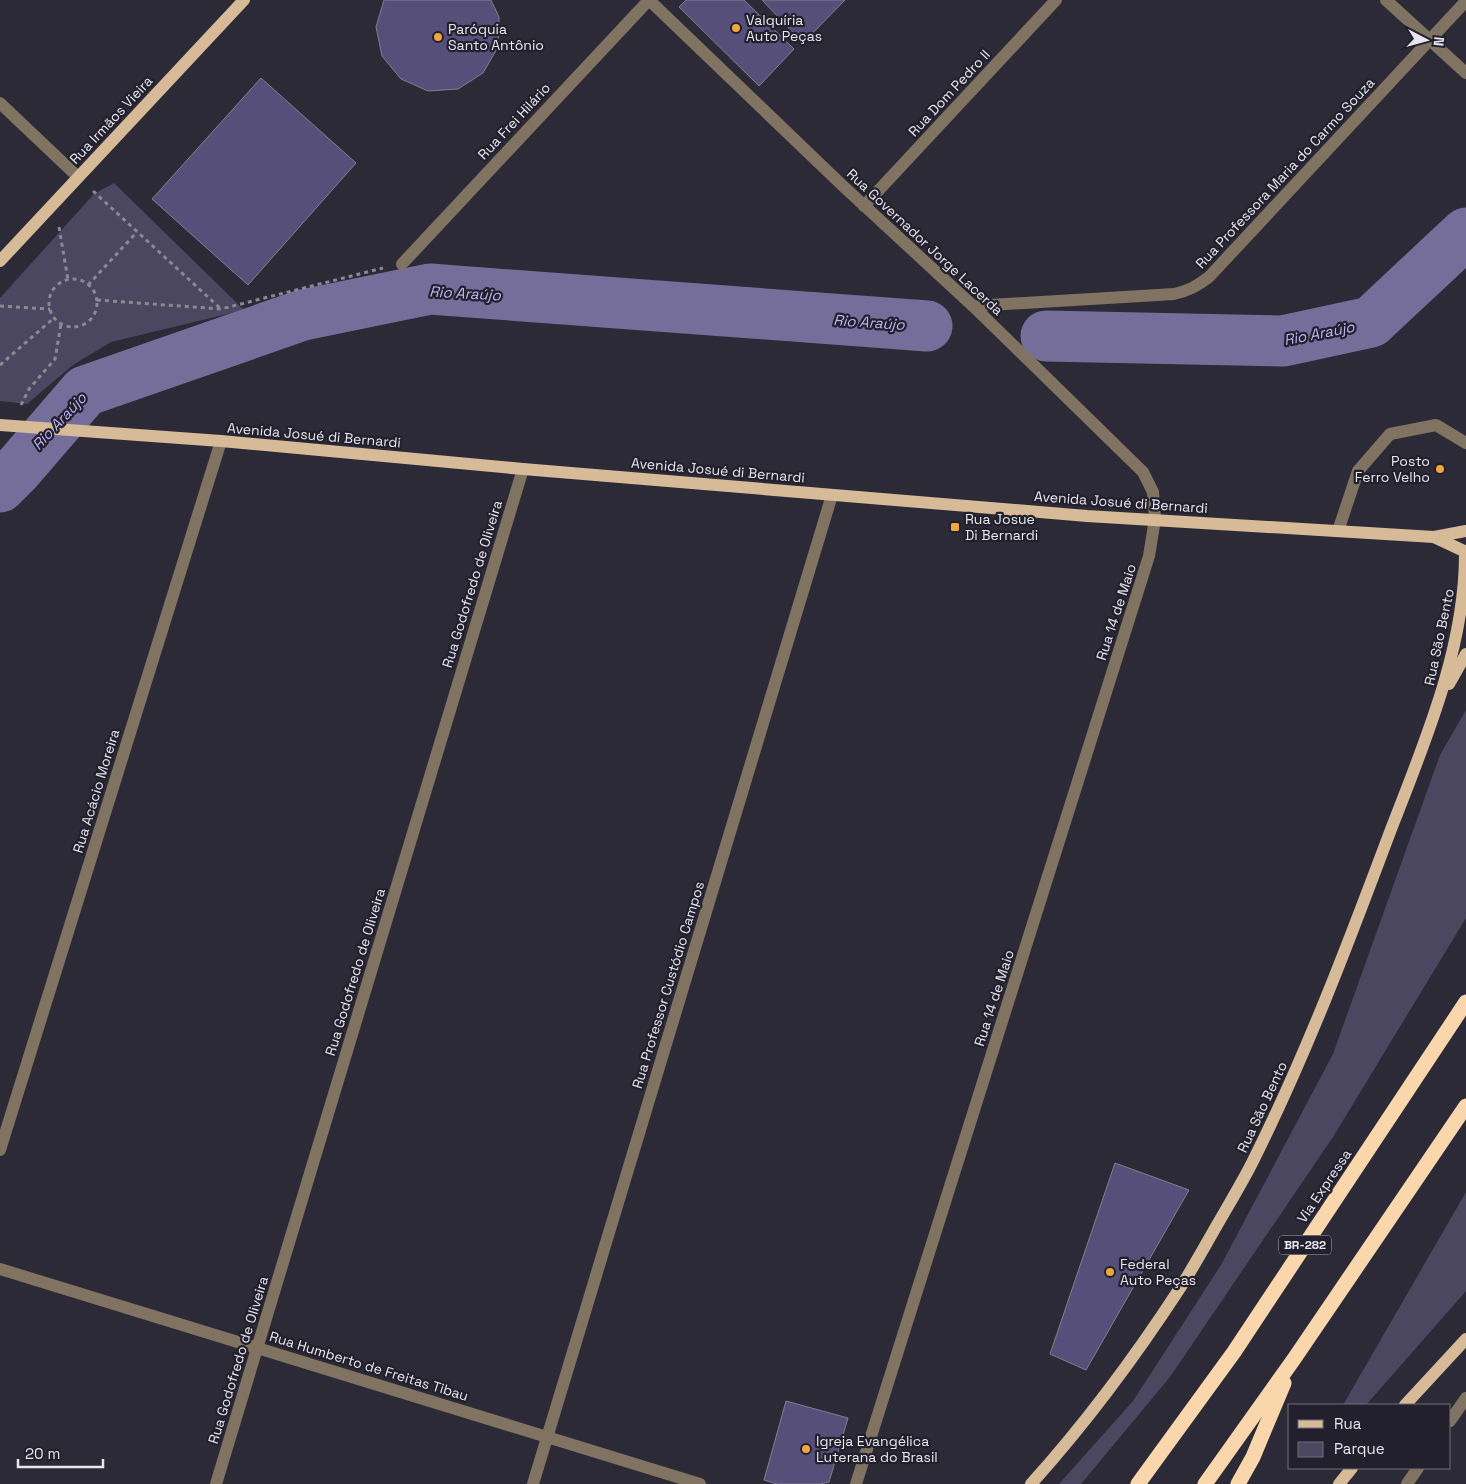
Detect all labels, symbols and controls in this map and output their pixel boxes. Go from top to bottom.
place label: Valquíria Auto Peças [746,11,822,45]
north arrow [1401,15,1451,65]
place label: Paróquia Santo Antônio [448,20,544,54]
marker: Valquíria Auto Peças [730,22,742,34]
marker: Paróquia Santo Antônio [432,31,444,43]
text: N [1429,36,1448,47]
street label: Rua Dom Pedro II [904,46,994,140]
street label: Rua Irmãos Vieira [66,72,156,168]
street label: Rua Professora Maria do Carmo Souza [1192,74,1378,272]
street label: Rua Frei Hilário [474,79,554,163]
street label: Rua Governador Jorge Lacerda [843,165,1007,319]
water label: Rio Araújo [429,282,502,304]
water label: Rio Araújo [833,310,906,334]
water label: Rio Araújo [1282,317,1357,349]
water label: Rio Araújo [28,388,91,454]
street label: Avenida Josué di Bernardi [226,418,402,452]
place label: Posto Ferro Velho [1355,452,1430,486]
street label: Avenida Josué di Bernardi [630,453,806,487]
marker: Posto Ferro Velho [1434,463,1446,475]
street label: Avenida Josué di Bernardi [1033,487,1209,517]
street label: Rua Godofredo de Oliveira [438,498,506,670]
place label: Rua Josue Di Bernardi [965,510,1038,544]
marker: Rua Josue Di Bernardi [949,521,961,533]
street label: Rua 14 de Maio [1092,561,1140,663]
street label: Rua São Bento [1420,587,1458,687]
street label: Rua Acácio Moreira [69,727,123,855]
street label: Rua Professor Custódio Campos [628,879,708,1091]
street label: Rua Godofredo de Oliveira [321,886,389,1058]
street label: Rua 14 de Maio [970,947,1018,1049]
street label: Rua São Bento [1233,1059,1291,1155]
street label: Via Expressa [1293,1146,1355,1226]
road number: BR-282 [1279,1236,1331,1254]
place label: Federal Auto Peças [1120,1255,1196,1289]
marker: Federal Auto Peças [1104,1266,1116,1278]
street label: Rua Godofredo de Oliveira [204,1274,272,1446]
street label: Rua Humberto de Freitas Tibau [267,1327,471,1405]
legend [1288,1404,1451,1469]
text: Rua [1334,1414,1362,1433]
place label: Igreja Evangélica Luterana do Brasil [816,1432,938,1466]
scale bar [18,1436,102,1468]
text: Parque [1334,1439,1385,1458]
marker: Igreja Evangélica Luterana do Brasil [800,1443,812,1455]
text: 20 m [25,1444,60,1463]

